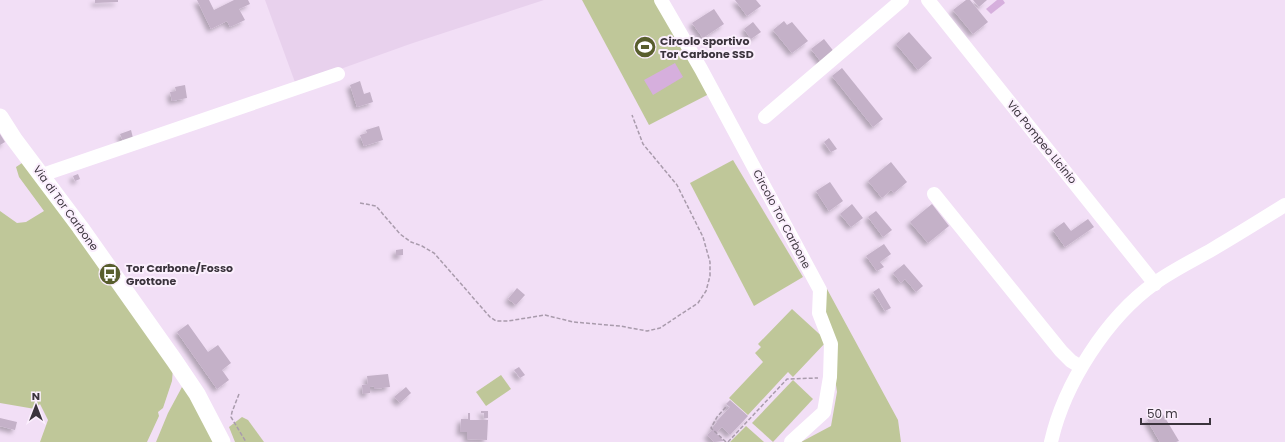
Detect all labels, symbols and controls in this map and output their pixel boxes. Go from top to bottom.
place label: Circolo sportivo Tor Carbone SSD [660,33,754,62]
sports icon: Circolo sportivo Tor Carbone SSD [632,34,658,60]
street label: Via Pompeo Licinio [1003,97,1081,187]
street label: Via di Tor Carbone [30,162,103,254]
street label: Circolo Tor Carbone [749,167,815,272]
place label: Tor Carbone/Fosso Grottone [126,260,233,289]
bus stop icon: Tor Carbone/Fosso Grottone [97,261,123,287]
north arrow [16,386,56,426]
text: N [32,388,40,404]
scale bar [1141,400,1210,426]
text: 50 m [1147,405,1178,422]

